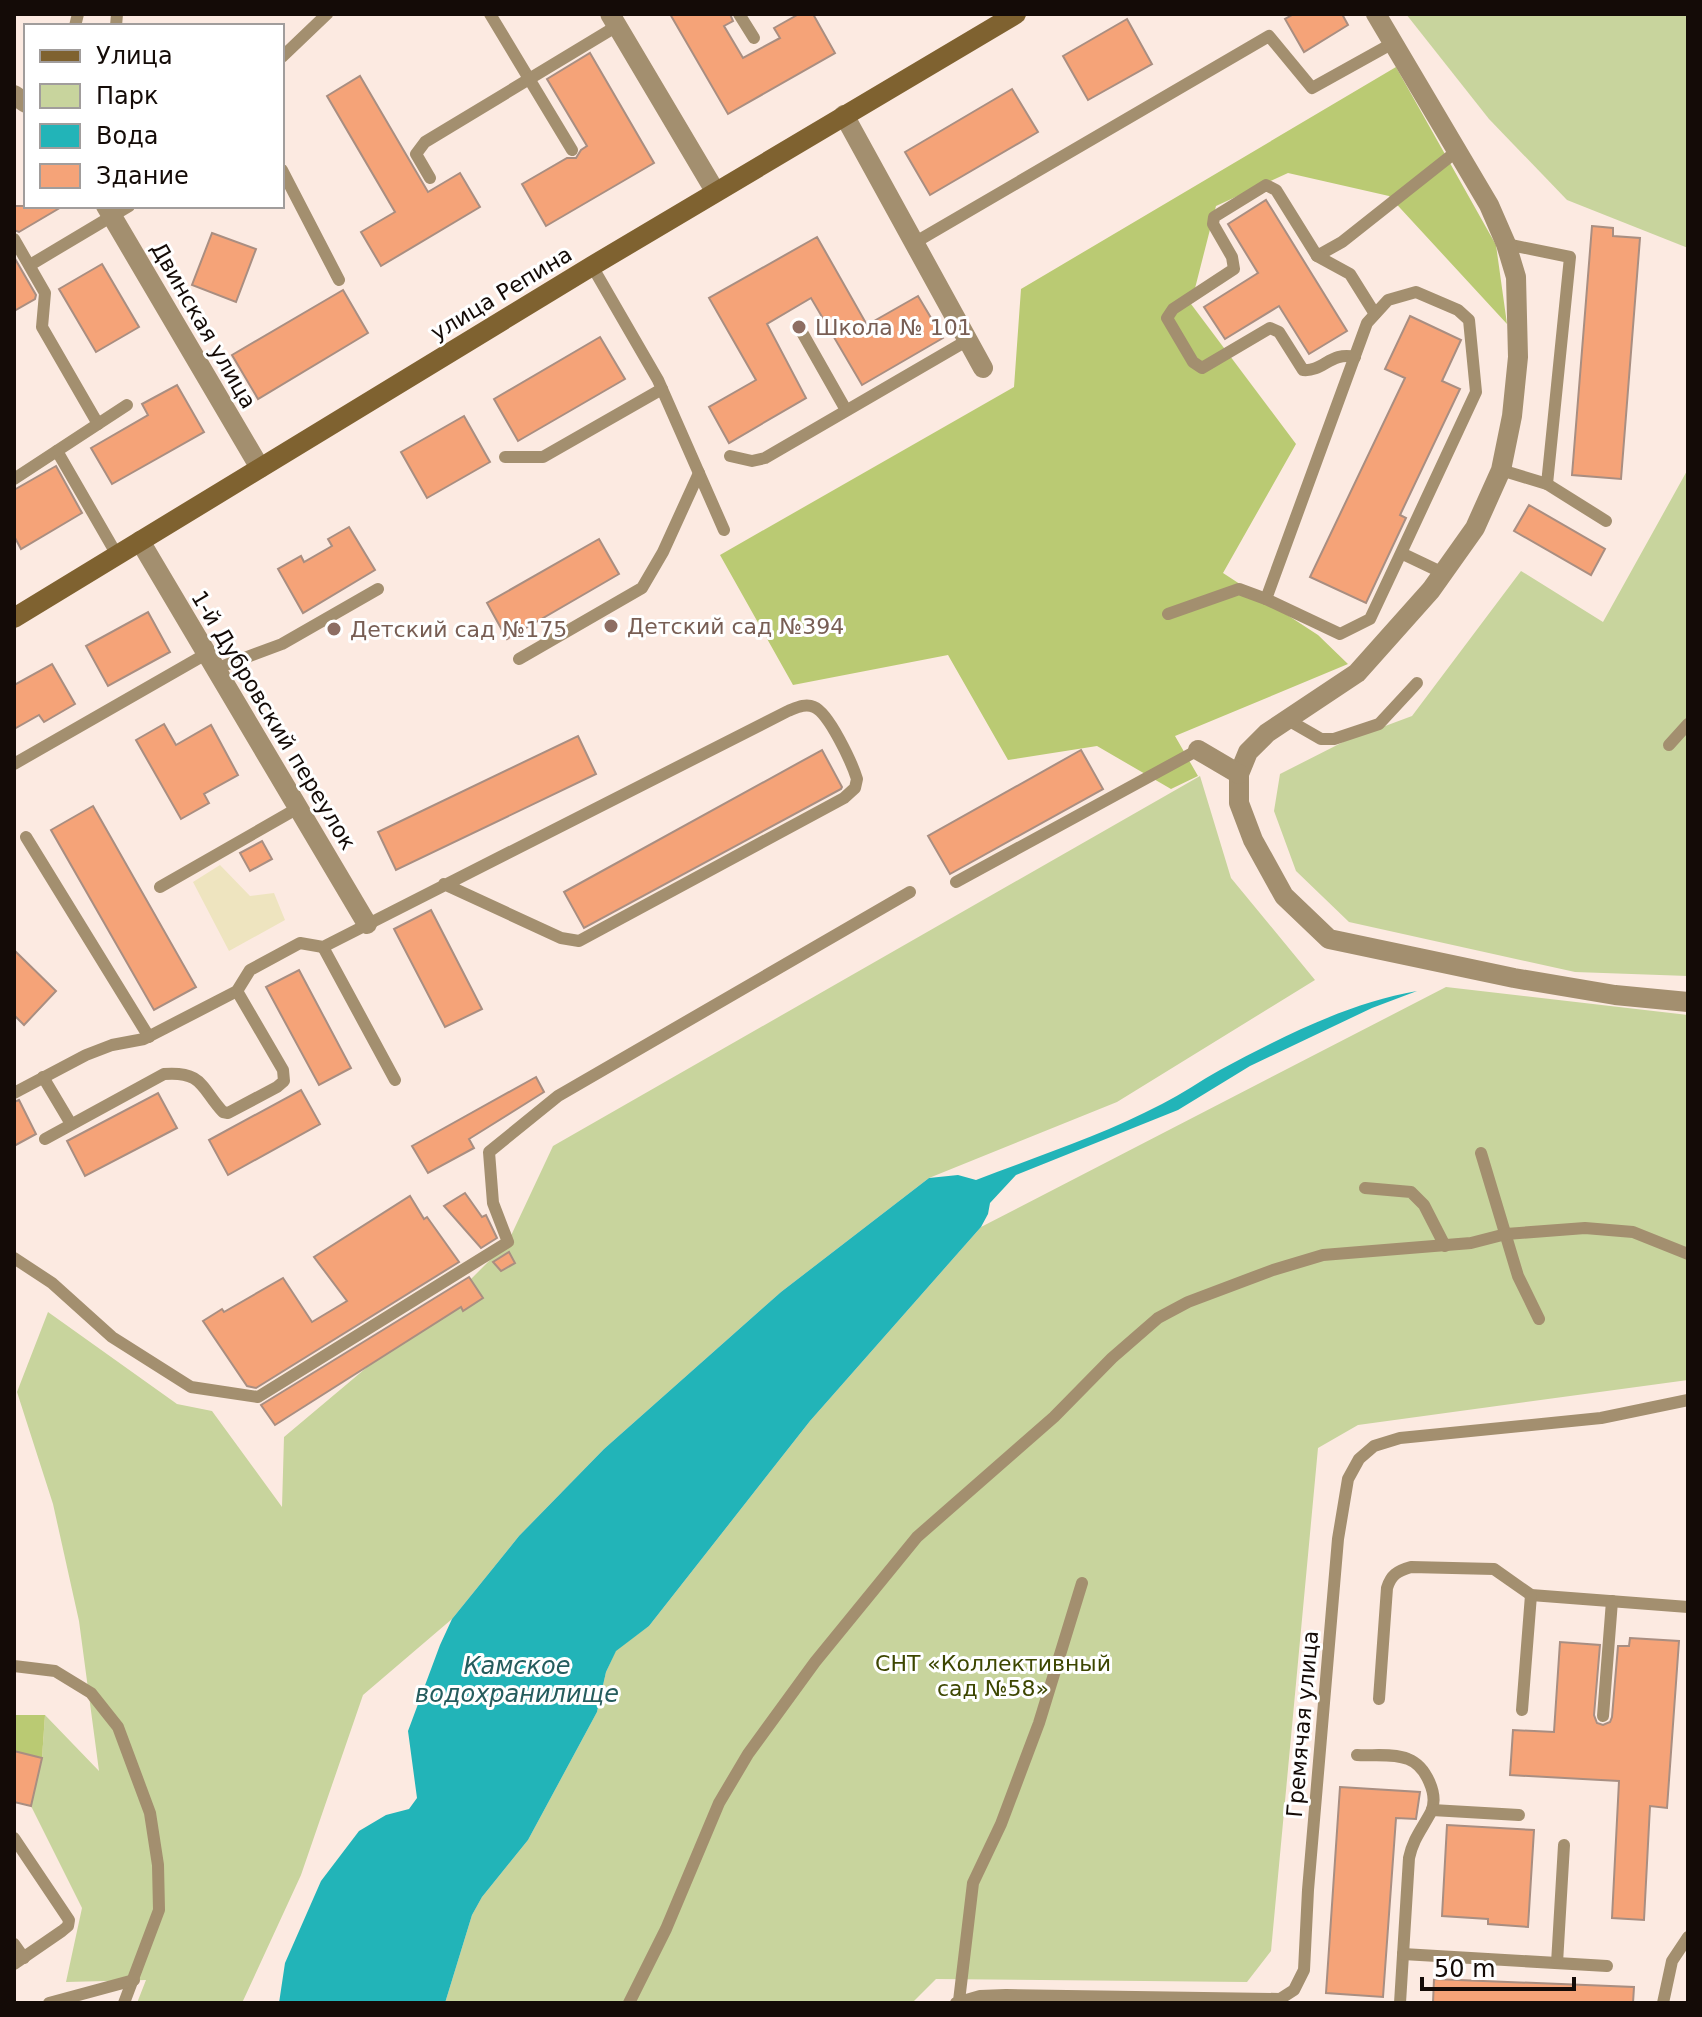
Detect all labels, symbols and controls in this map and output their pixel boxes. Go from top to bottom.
legend [24,24,284,208]
text: Улица [96,42,173,70]
text: Парк [96,82,158,110]
text: Вода [96,122,158,150]
text: Здание [96,162,189,190]
street label: Двинская улица [146,238,261,413]
street label: улица Репина [426,241,576,345]
place label: Школа № 101 [815,315,972,340]
marker: Школа № 101 [790,318,808,336]
street label: 1-й Дубровский переулок [186,586,361,854]
place label: Детский сад №394 [627,614,844,639]
place label: Детский сад №175 [350,617,567,642]
marker: Детский сад №394 [602,617,620,635]
marker: Детский сад №175 [325,620,343,638]
street label: Гремячая улица [1282,1630,1323,1818]
park label: СНТ «Коллективный сад №58» [875,1651,1111,1701]
water label: Камское водохранилище [415,1652,619,1708]
scale bar [1422,1941,1574,1991]
text: 50 m [1434,1955,1496,1983]

